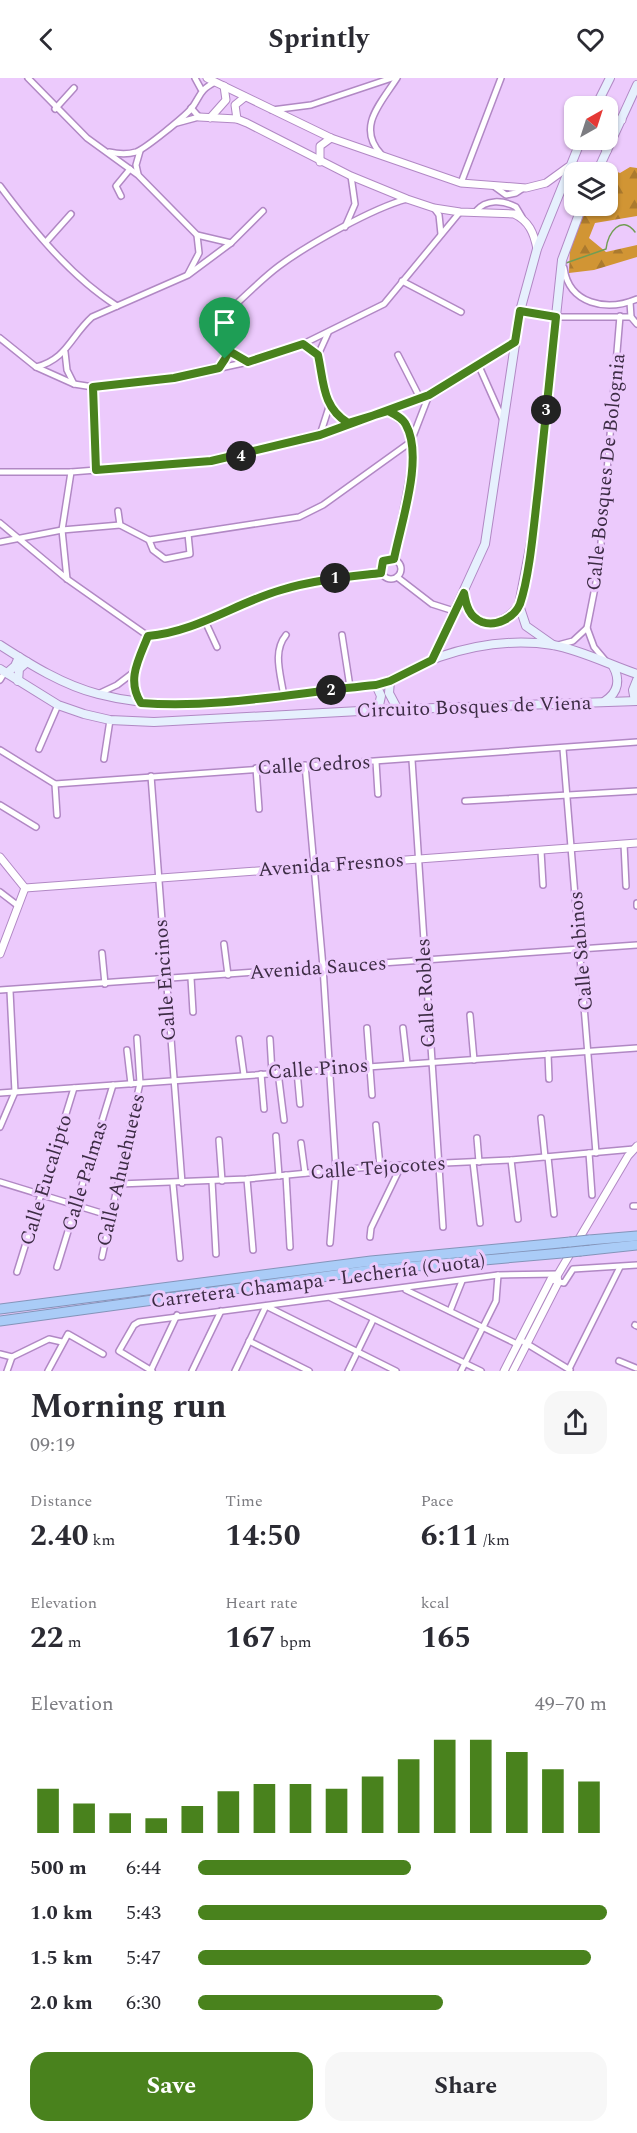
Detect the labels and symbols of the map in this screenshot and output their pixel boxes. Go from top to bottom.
north arrow [564,96,618,150]
pin [199,297,250,359]
street label: Calle Bosques De Bolognia [579,352,633,592]
pin: 3 [531,395,561,425]
pin: 4 [226,441,256,471]
pin: 1 [320,563,350,593]
pin: 2 [316,675,346,705]
street label: Circuito Bosques de Viena [356,688,592,726]
street label: Calle Cedros [257,747,371,783]
street label: Avenida Fresnos [257,845,405,885]
street label: Calle Sabinos [561,890,601,1012]
street label: Calle Encinos [146,918,184,1042]
street label: Calle Robles [408,937,444,1049]
street label: Avenida Sauces [249,948,387,988]
street label: Calle Pinos [267,1051,369,1087]
street label: Calle Ahuehuetes [89,1091,153,1249]
street label: Calle Eucalipto [12,1111,80,1249]
street label: Calle Palmas [54,1117,116,1235]
street label: Calle Tejocotes [309,1148,447,1188]
street label: Carretera Chamapa - Lechería (Cuota) [149,1246,487,1316]

